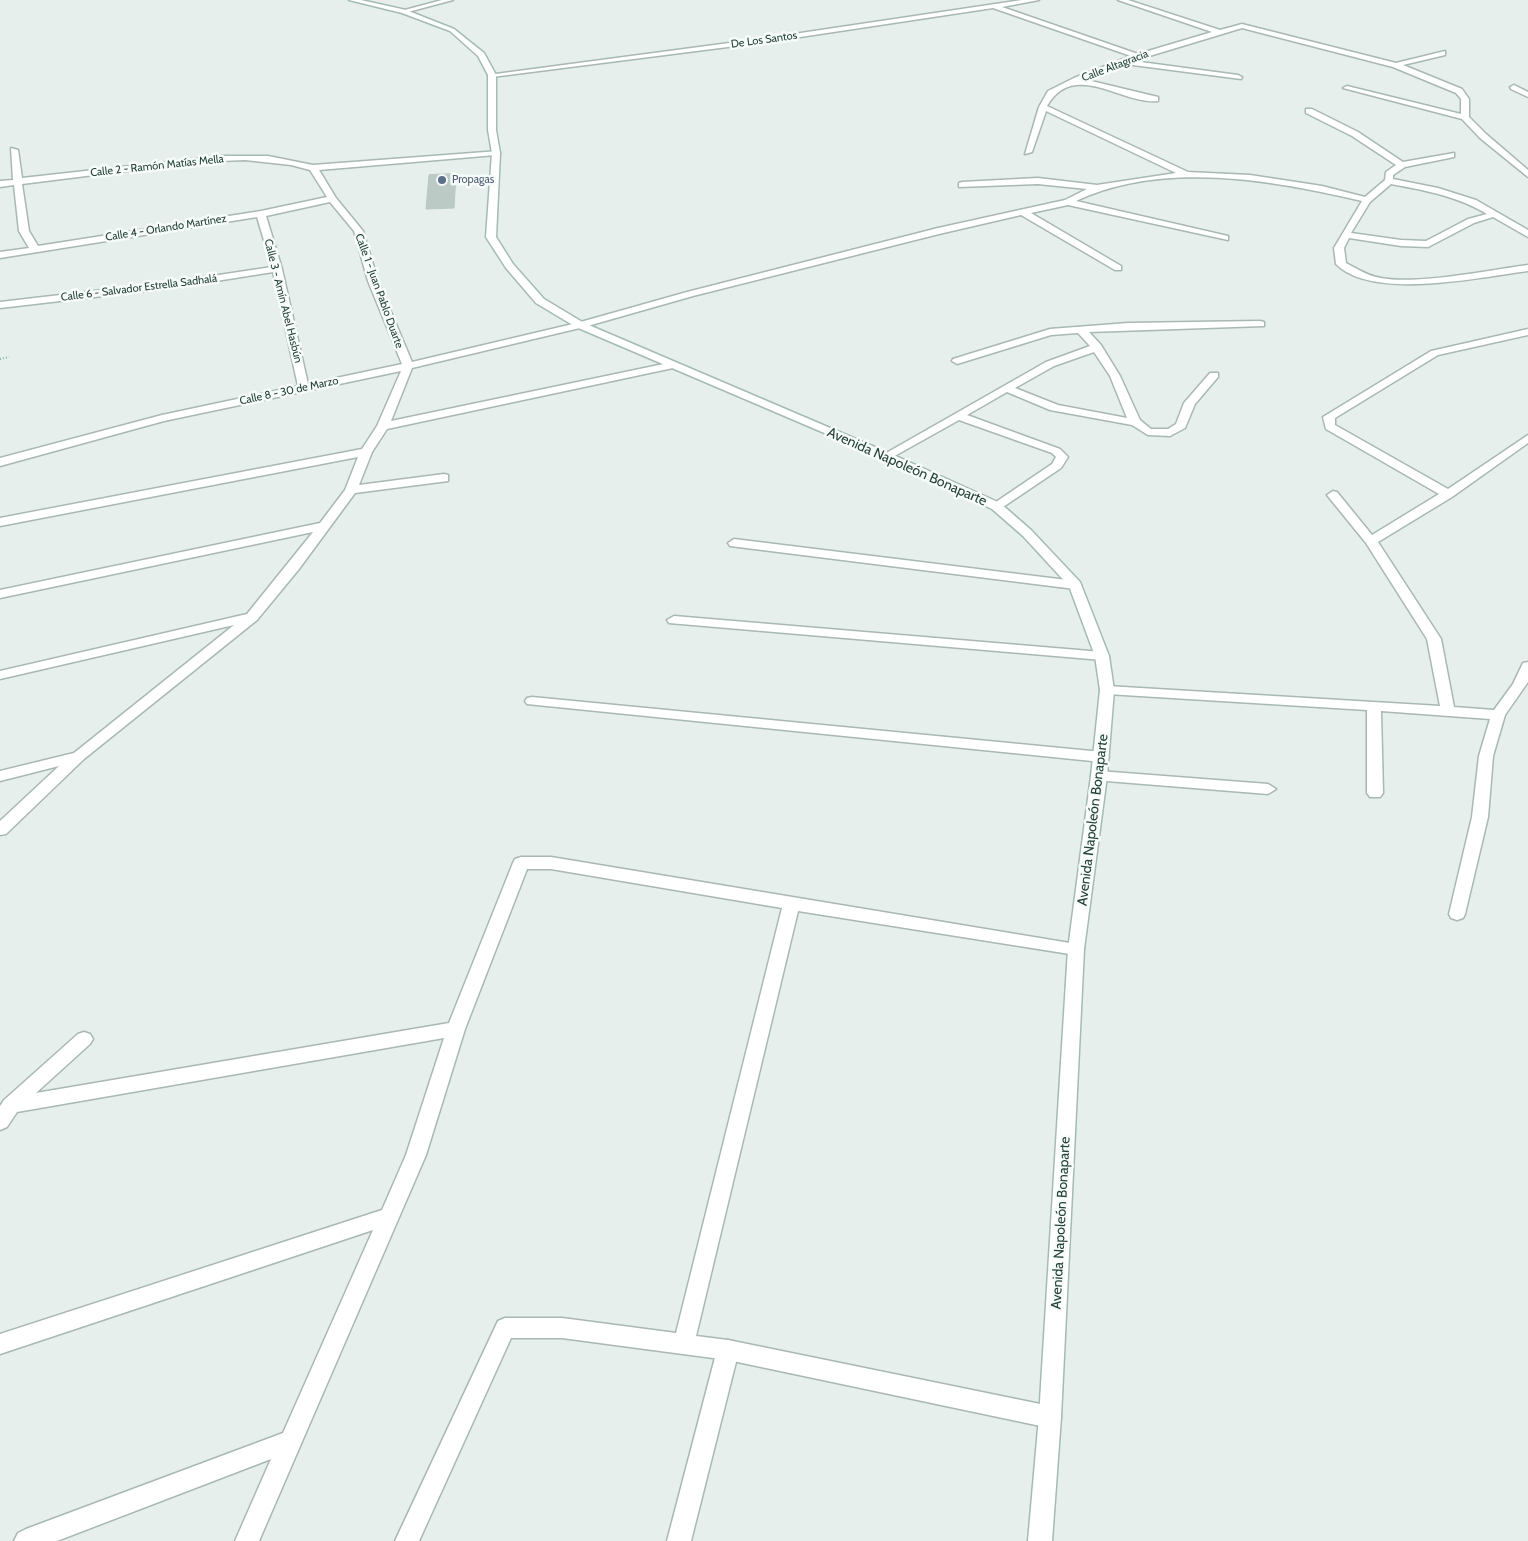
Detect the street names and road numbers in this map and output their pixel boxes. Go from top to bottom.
street label: De Los Santos [730,29,798,51]
street label: Calle Altagracia [1080,47,1150,85]
street label: Calle 2 - Ramón Matías Mella [90,152,224,180]
street label: Calle 4 - Orlando Martínez [105,212,227,244]
street label: Calle 1 - Juan Pablo Duarte [352,232,406,350]
street label: Calle 3 - Amín Abel Hasbún [261,238,305,364]
street label: Calle 6 - Salvador Estrella Sadhalá [60,272,218,304]
street label: Calle 8 - 30 de Marzo [238,374,340,408]
street label: Avenida Napoleón Bonaparte [825,424,989,510]
street label: Avenida Napoleón Bonaparte [1074,733,1112,907]
street label: Avenida Napoleón Bonaparte [1048,1136,1074,1310]

